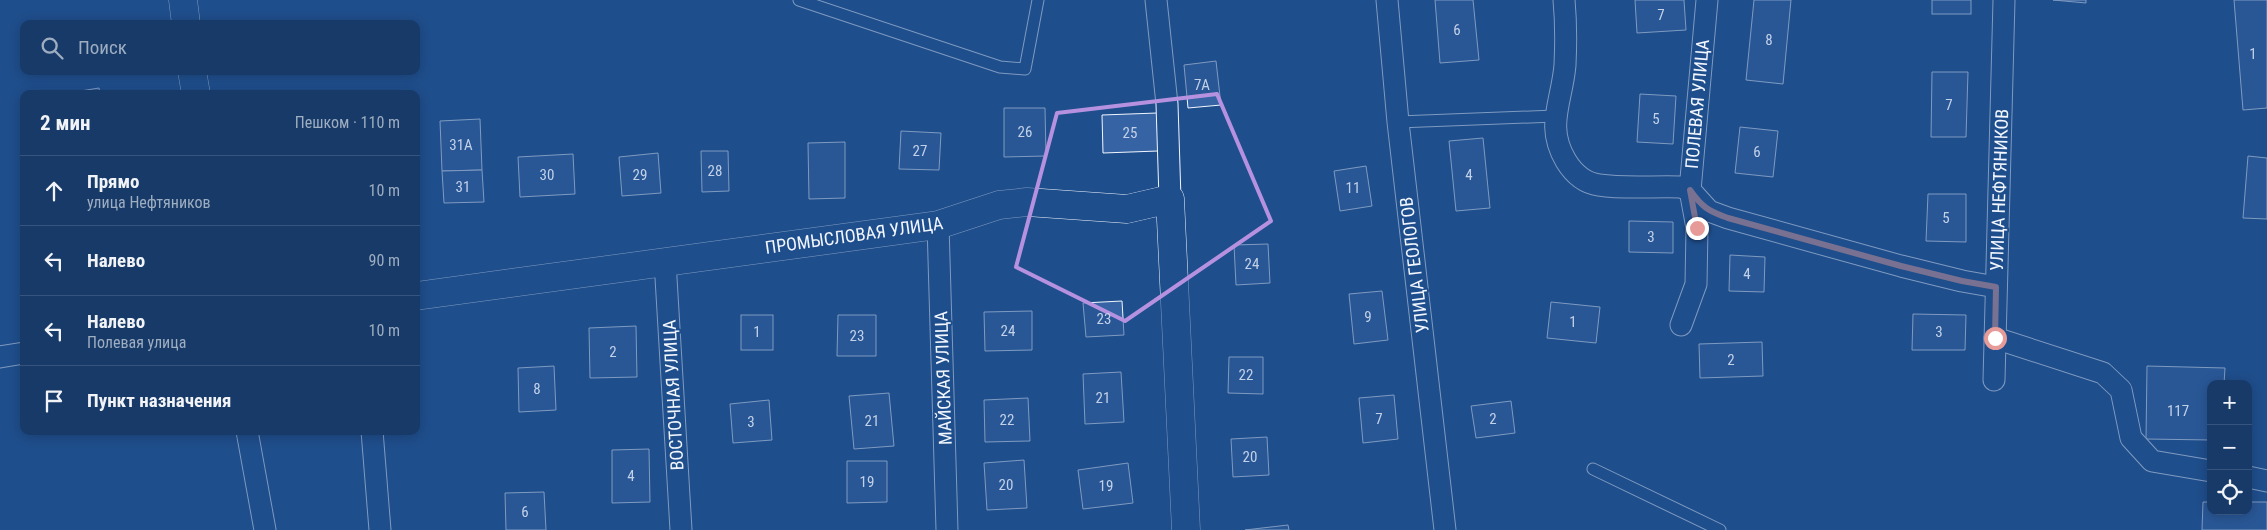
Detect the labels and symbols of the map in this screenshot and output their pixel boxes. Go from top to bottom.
house number: 7 [1657,6,1665,24]
house number: 6 [1453,21,1461,39]
house number: 8 [1765,31,1773,49]
street label: ПОЛЕВАЯ УЛИЦА [1681,38,1713,170]
house number: 1 [2249,45,2257,63]
house number: 7А [1194,76,1210,94]
house number: 7 [1945,96,1953,114]
street label: УЛИЦА НЕФТЯНИКОВ [1986,108,2012,272]
house number: 5 [1652,110,1660,128]
house number: 26 [1018,123,1032,141]
house number: 25 [1123,124,1137,142]
house number: 31А [449,136,473,154]
house number: 27 [913,142,927,160]
house number: 6 [1753,143,1761,161]
house number: 28 [708,162,722,180]
house number: 30 [540,166,554,184]
house number: 29 [633,166,647,184]
house number: 4 [1465,166,1473,184]
house number: 31 [456,178,470,196]
house number: 11 [1346,179,1360,197]
street label: УЛИЦА ГЕОЛОГОВ [1395,196,1433,334]
house number: 5 [1942,209,1950,227]
street label: ПРОМЫСЛОВАЯ УЛИЦА [764,212,945,258]
route end [1686,217,1709,240]
house number: 3 [1647,228,1655,246]
house number: 24 [1245,255,1259,273]
house number: 4 [1743,265,1751,283]
house number: 9 [1364,308,1372,326]
street label: МАЙСКАЯ УЛИЦА [930,310,956,445]
house number: 23 [1097,310,1111,328]
house number: 1 [1569,313,1577,331]
street label: ВОСТОЧНАЯ УЛИЦА [659,318,687,471]
house number: 24 [1001,322,1015,340]
house number: 1 [753,323,761,341]
house number: 3 [1935,323,1943,341]
house number: 23 [850,327,864,345]
route start [1984,327,2007,350]
house number: 2 [609,343,617,361]
house number: 2 [1727,351,1735,369]
house number: 22 [1239,366,1253,384]
house number: 8 [533,380,541,398]
house number: 21 [1096,389,1110,407]
house number: 117 [2167,402,2189,420]
house number: 7 [1375,410,1383,428]
house number: 2 [1489,410,1497,428]
house number: 22 [1000,411,1014,429]
house number: 21 [865,412,879,430]
house number: 3 [747,413,755,431]
house number: 20 [1243,448,1257,466]
house number: 4 [627,467,635,485]
house number: 19 [860,473,874,491]
house number: 20 [999,476,1013,494]
house number: 19 [1099,477,1113,495]
house number: 6 [521,503,529,521]

